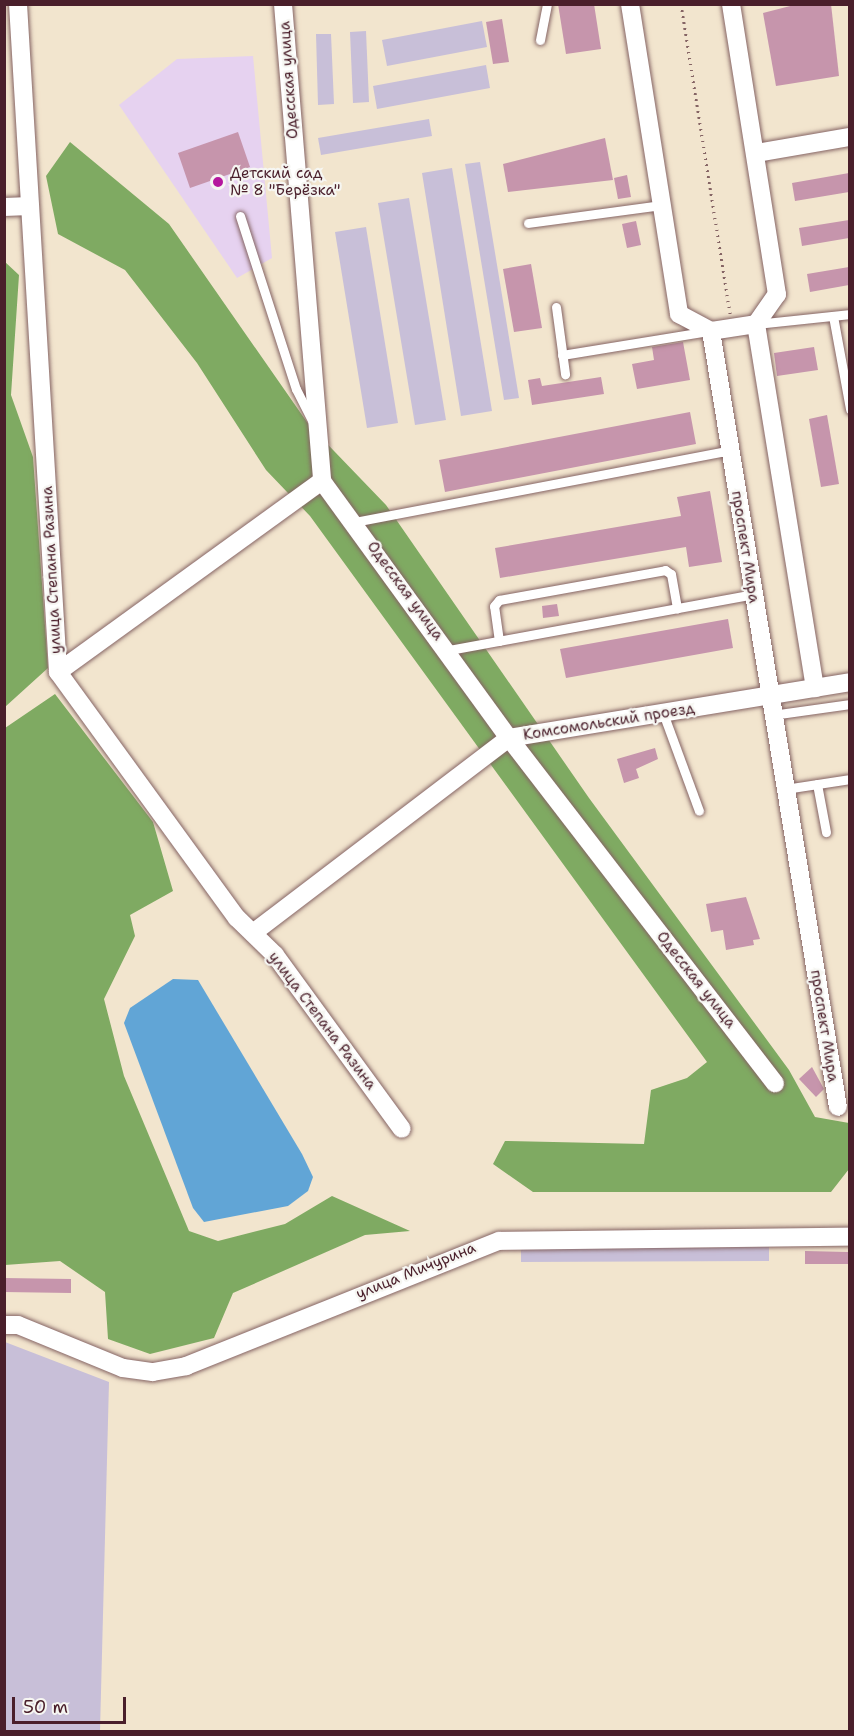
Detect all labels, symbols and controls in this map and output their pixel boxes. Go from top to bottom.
street label: Одесская улица [276,20,302,140]
place label: Детский сад № 8 "Берёзка" [230,164,340,199]
marker: Детский сад № 8 "Берёзка" [211,175,225,189]
street label: улица Степана Разина [39,486,65,654]
street label: проспект Мира [727,490,763,604]
street label: Одесская улица [363,538,447,644]
street label: Комсомольский проезд [522,700,696,744]
street label: Одесская улица [653,928,739,1032]
street label: улица Степана Разина [264,948,380,1094]
street label: проспект Мира [806,969,842,1083]
street label: улица Мичурина [354,1239,478,1303]
scale bar [15,1685,129,1723]
text: 50 m [23,1695,68,1719]

